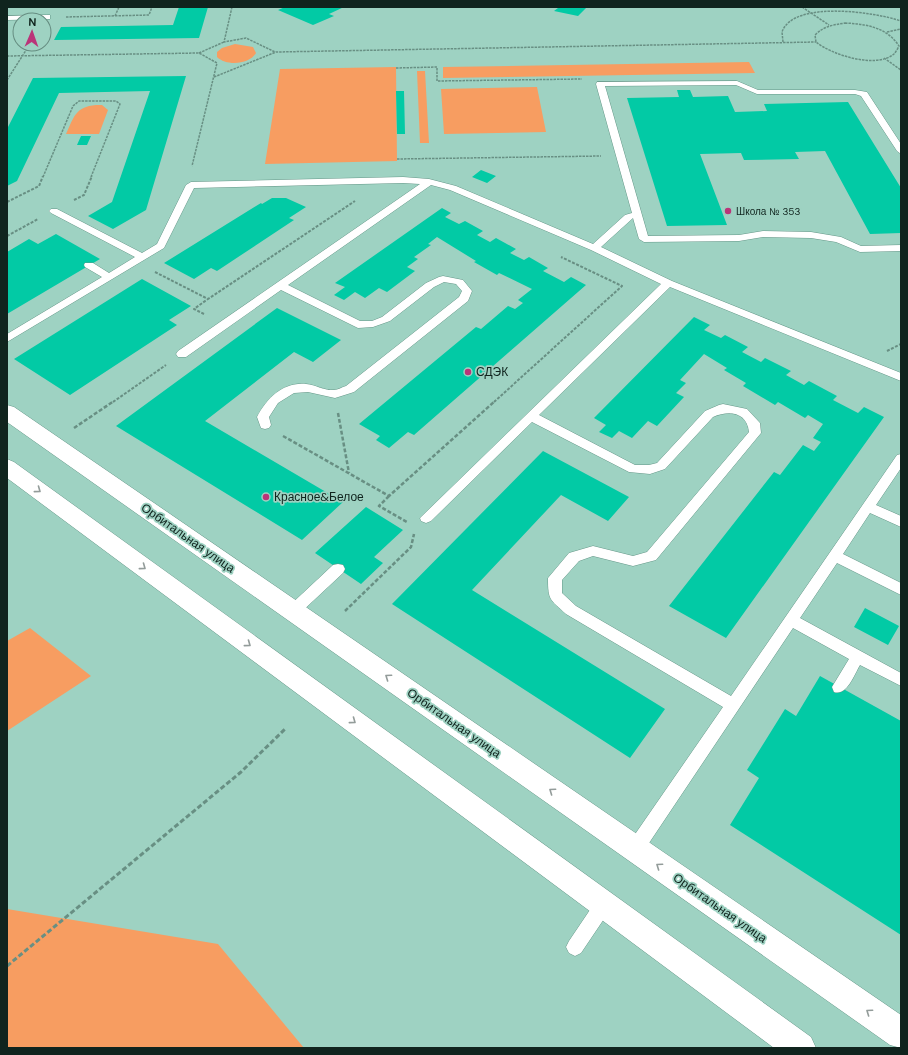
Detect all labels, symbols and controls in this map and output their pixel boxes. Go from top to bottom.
north arrow [12,12,52,52]
text: N [28,15,37,29]
place label: Школа № 353 [736,205,800,218]
marker: Школа № 353 [723,206,733,216]
place label: СДЭК [476,364,508,380]
marker: СДЭК [463,367,473,377]
one-way arrow [34,485,41,492]
place label: Красное&Белое [274,489,364,505]
marker: Красное&Белое [261,492,271,502]
street label: Орбитальная улица [138,500,238,577]
one-way arrow [139,562,146,569]
one-way arrow [244,639,251,646]
one-way arrow [385,674,392,682]
street label: Орбитальная улица [404,685,504,762]
one-way arrow [349,716,356,723]
one-way arrow [549,788,556,796]
one-way arrow [656,863,663,871]
street label: Орбитальная улица [670,870,770,947]
one-way arrow [866,1009,873,1017]

